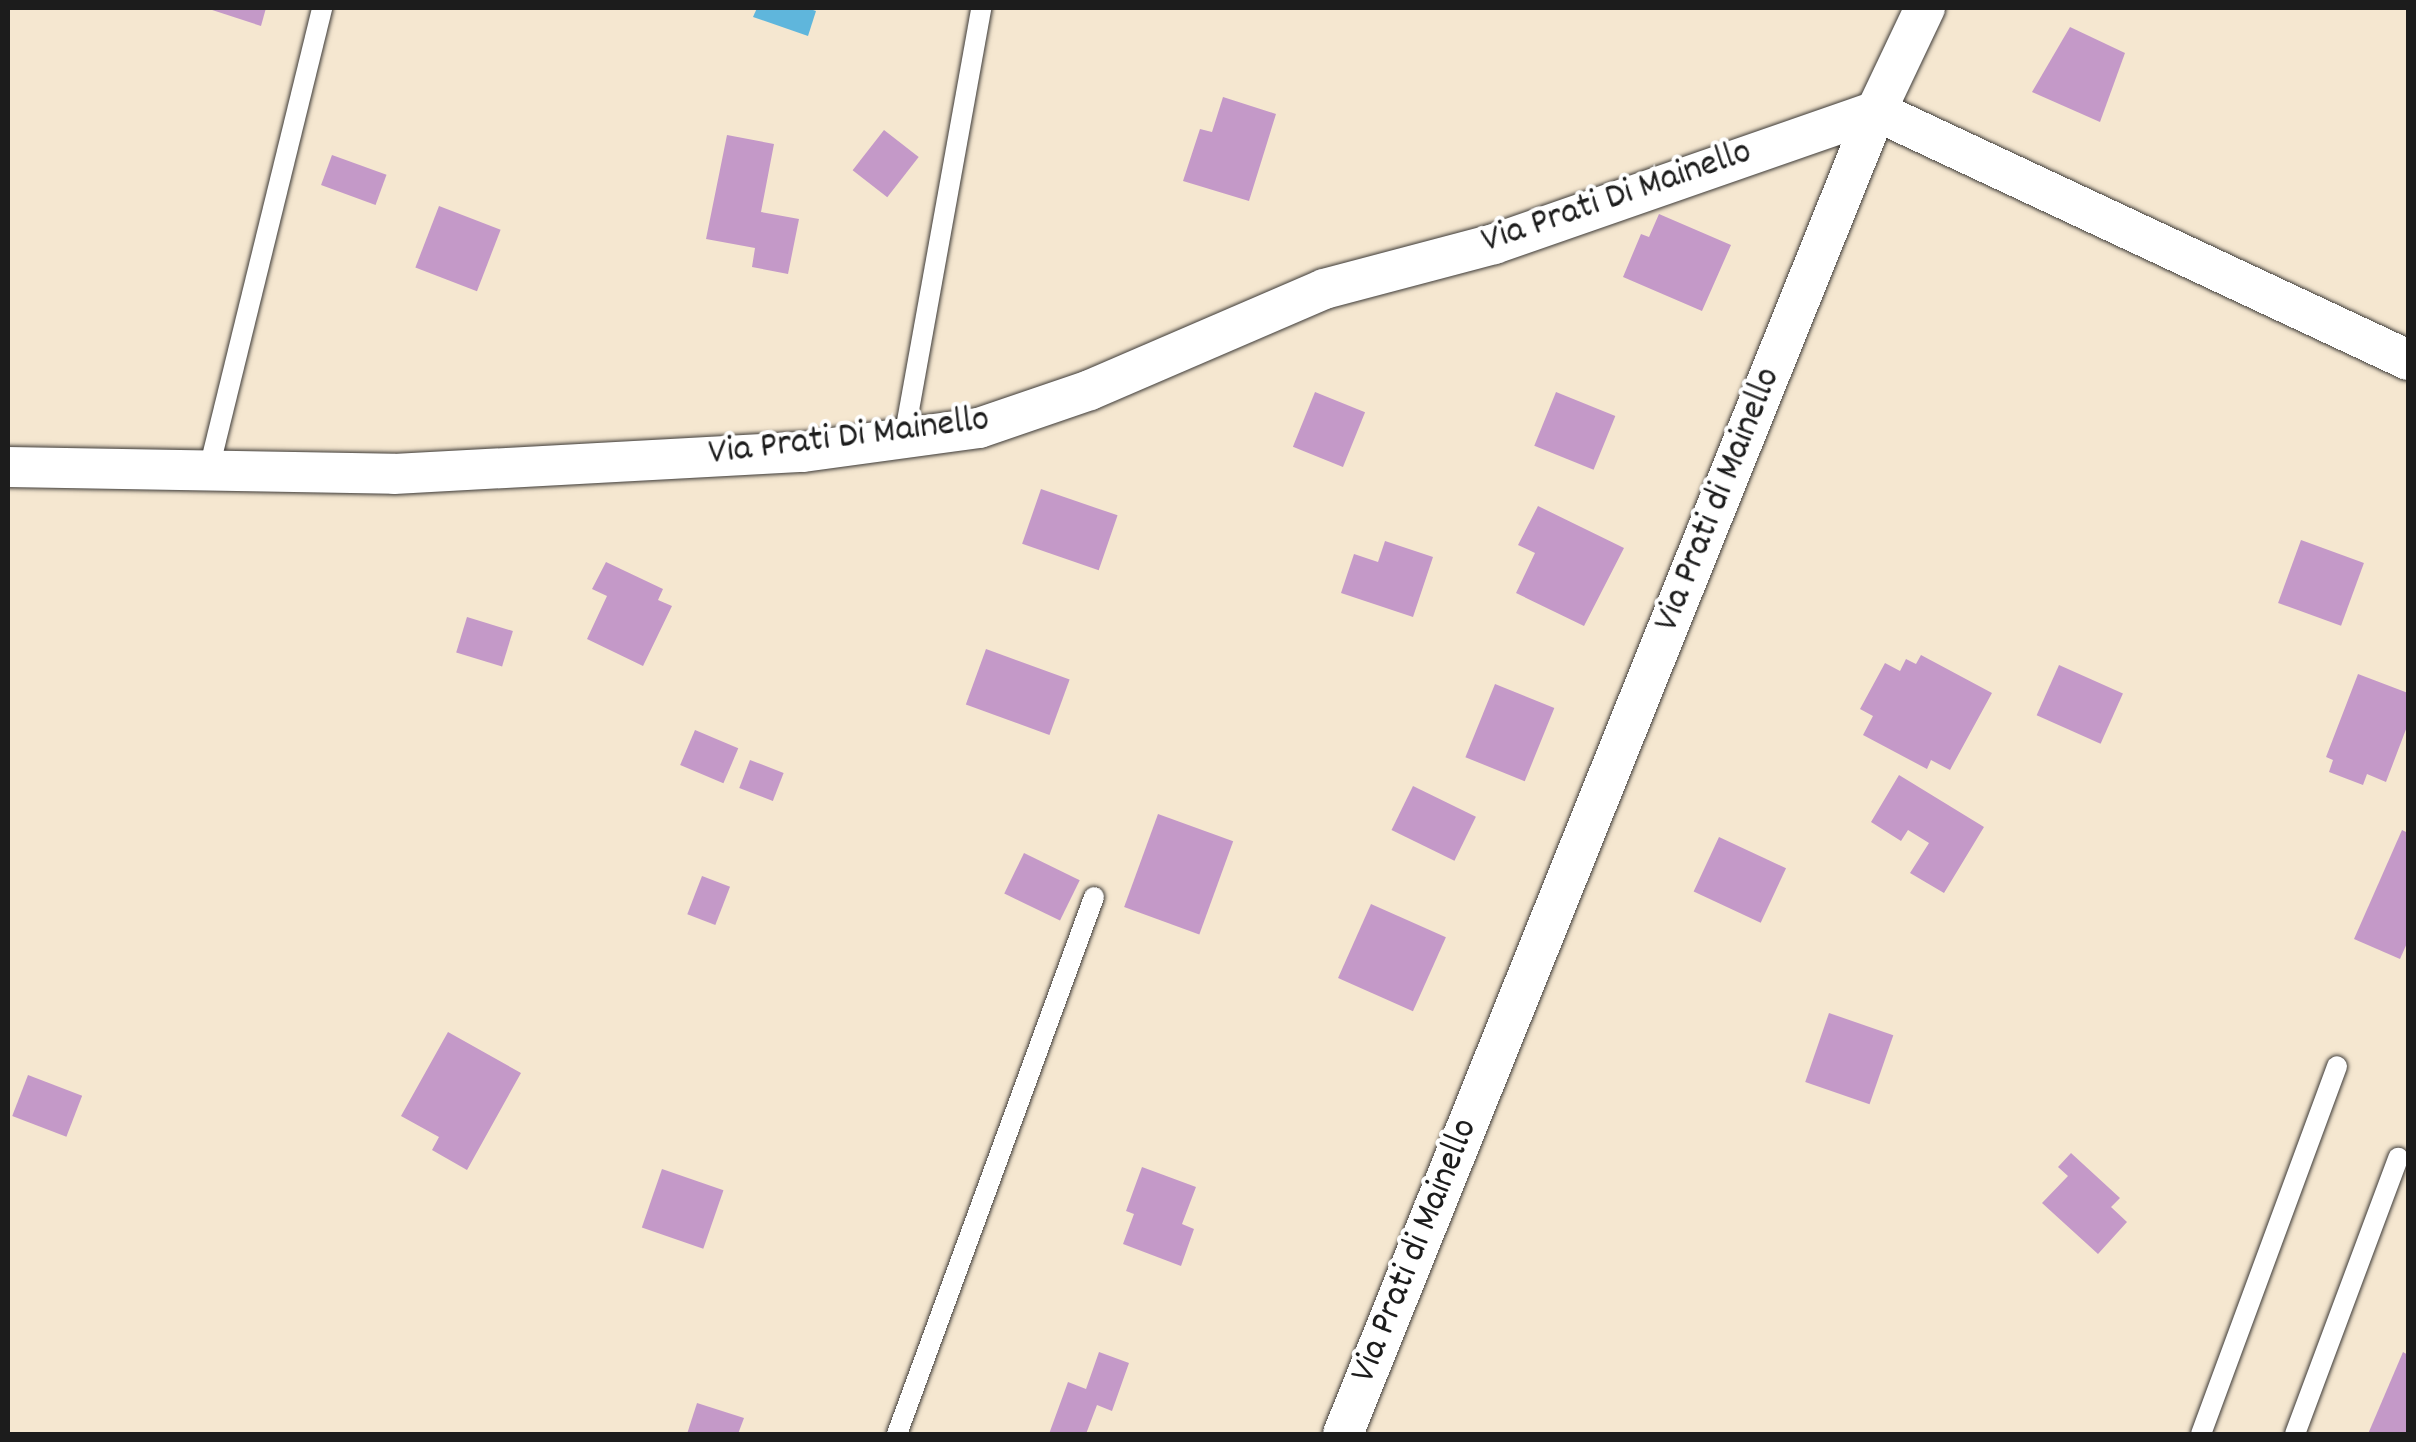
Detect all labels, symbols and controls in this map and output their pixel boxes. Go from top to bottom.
street label: Via Prati Di Mainello [1476,131,1758,265]
street label: Via Prati di Mainello [1645,361,1793,639]
street label: Via Prati Di Mainello [706,398,992,478]
street label: Via Prati di Mainello [1342,1112,1490,1390]

